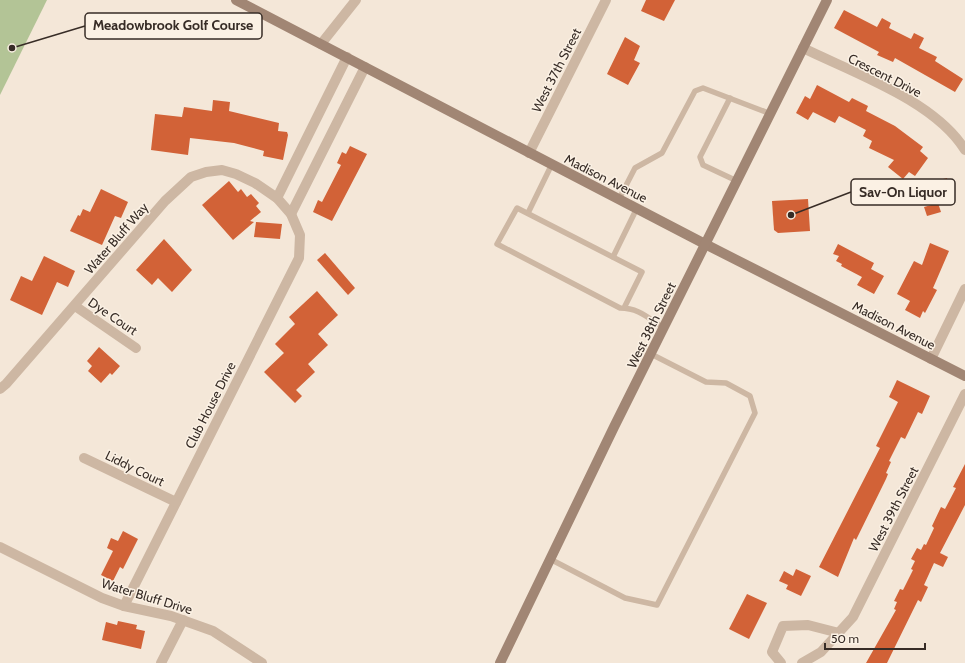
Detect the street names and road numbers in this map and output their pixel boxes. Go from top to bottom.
street label: West 37th Street [528,25,584,115]
street label: Crescent Drive [846,50,925,100]
street label: Madison Avenue [562,150,650,206]
street label: Water Bluff Way [81,199,152,277]
street label: West 38th Street [623,279,679,371]
street label: Dye Court [85,294,141,339]
street label: Madison Avenue [850,297,938,353]
street label: Club House Drive [181,359,239,451]
street label: Liddy Court [103,447,168,489]
street label: West 39th Street [865,463,922,554]
street label: Water Bluff Drive [100,575,195,618]

